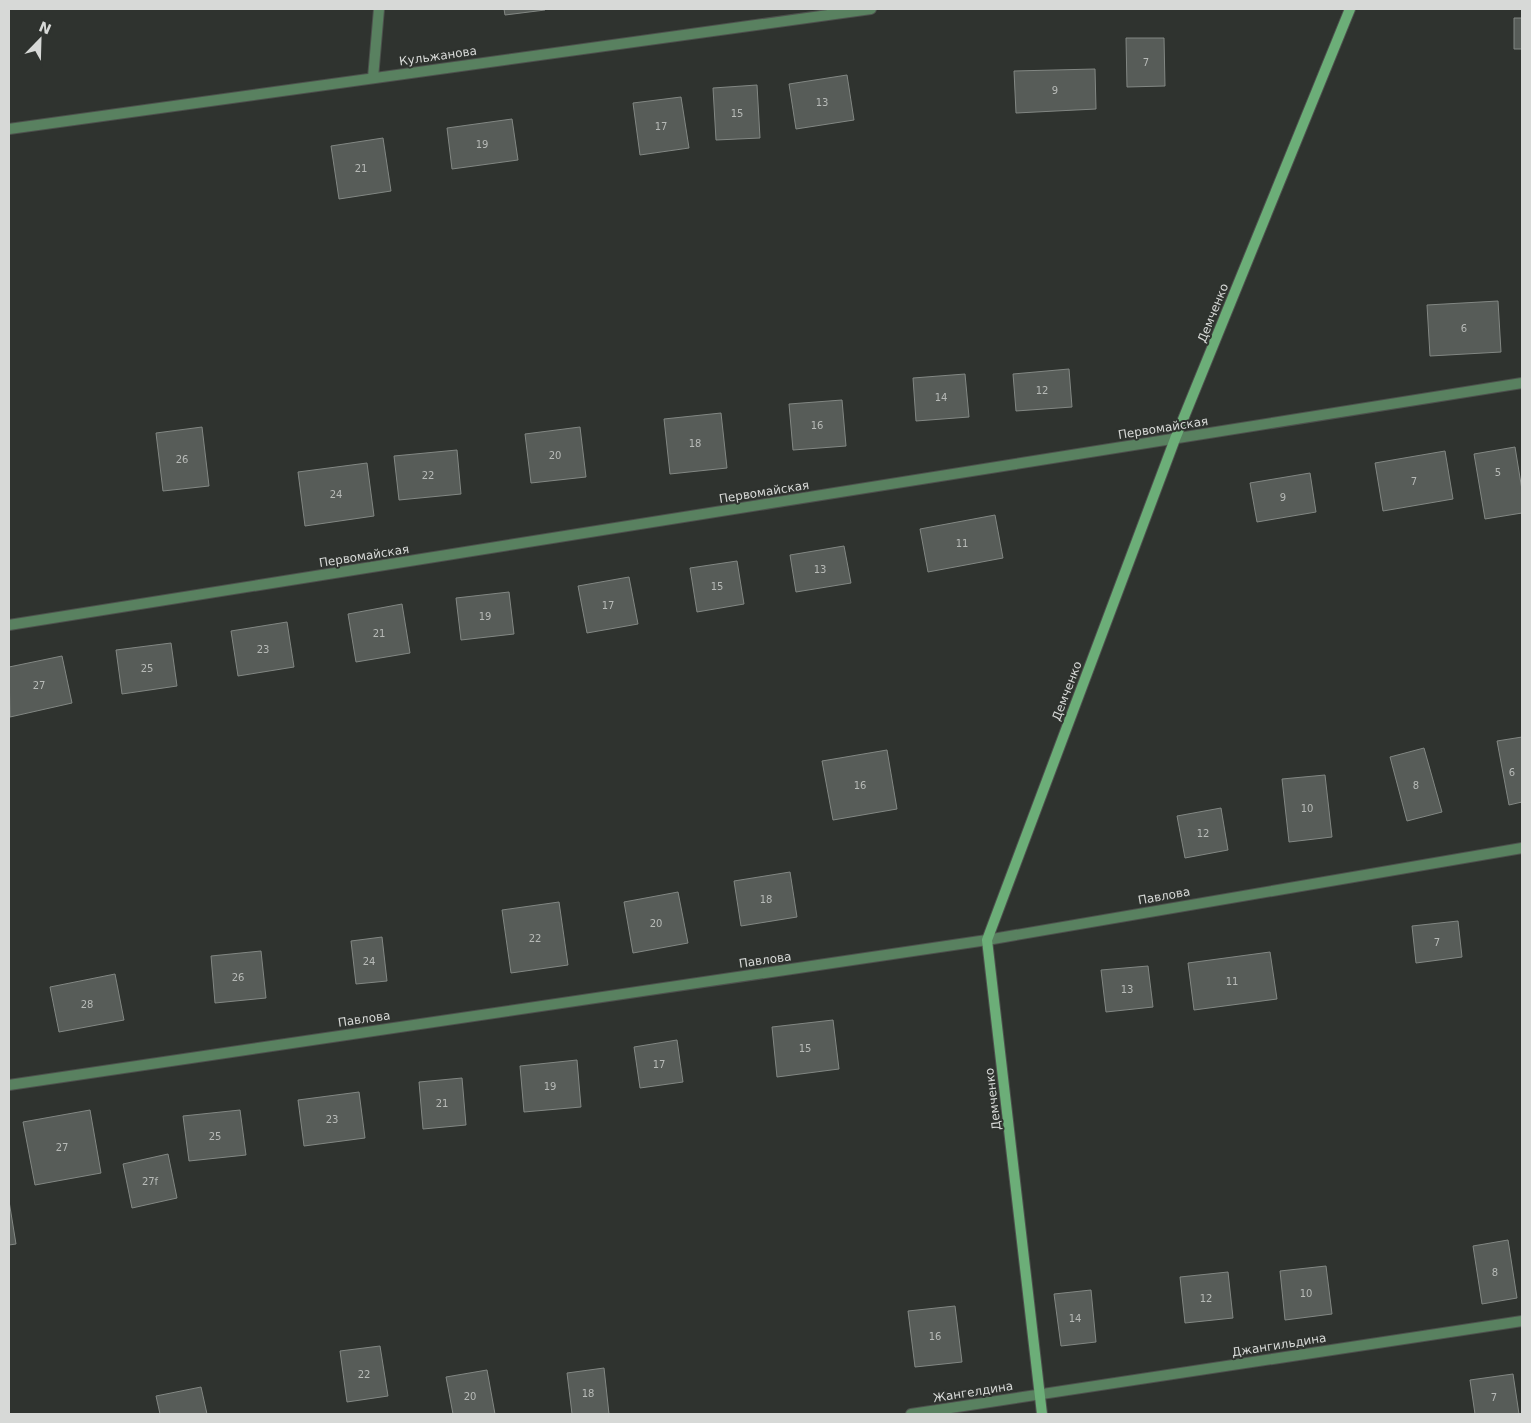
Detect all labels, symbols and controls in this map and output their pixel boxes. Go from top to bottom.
north arrow [15,15,65,65]
text: N [37,18,54,38]
street label: Кульжанова [398,44,478,68]
house number: 7 [1143,57,1149,68]
house number: 9 [1052,85,1058,96]
house number: 13 [816,97,828,108]
house number: 15 [731,108,743,119]
house number: 17 [655,121,667,132]
house number: 19 [476,139,488,150]
house number: 21 [355,163,367,174]
street label: Демченко [1195,281,1231,345]
house number: 6 [1461,323,1467,334]
house number: 12 [1036,385,1048,396]
house number: 14 [935,392,947,403]
street label: Первомайская [1117,414,1209,442]
house number: 16 [811,420,823,431]
house number: 18 [689,438,701,449]
house number: 20 [549,450,561,461]
house number: 26 [176,454,188,465]
house number: 5 [1495,467,1501,478]
house number: 22 [422,470,434,481]
house number: 7 [1411,476,1417,487]
street label: Первомайская [718,478,810,506]
house number: 24 [330,489,342,500]
house number: 9 [1280,492,1286,503]
house number: 11 [956,538,968,549]
street label: Первомайская [318,542,410,570]
house number: 13 [814,564,826,575]
house number: 15 [711,581,723,592]
house number: 17 [602,600,614,611]
house number: 19 [479,611,491,622]
house number: 21 [373,628,385,639]
house number: 23 [257,644,269,655]
street label: Демченко [1049,659,1085,723]
house number: 25 [141,663,153,674]
house number: 27 [33,680,45,691]
house number: 6 [1509,767,1515,778]
house number: 16 [854,780,866,791]
house number: 8 [1413,780,1419,791]
house number: 10 [1301,803,1313,814]
house number: 12 [1197,828,1209,839]
street label: Павлова [1137,885,1191,907]
house number: 18 [760,894,772,905]
house number: 20 [650,918,662,929]
house number: 22 [529,933,541,944]
house number: 7 [1434,937,1440,948]
street label: Павлова [738,949,792,971]
house number: 24 [363,956,375,967]
house number: 26 [232,972,244,983]
house number: 11 [1226,976,1238,987]
house number: 13 [1121,984,1133,995]
house number: 28 [81,999,93,1010]
street label: Павлова [337,1008,391,1030]
house number: 15 [799,1043,811,1054]
house number: 17 [653,1059,665,1070]
street label: Демченко [982,1067,1004,1131]
house number: 19 [544,1081,556,1092]
house number: 21 [436,1098,448,1109]
house number: 23 [326,1114,338,1125]
house number: 25 [209,1131,221,1142]
house number: 27 [56,1142,68,1153]
house number: 27f [142,1176,159,1187]
house number: 8 [1492,1267,1498,1278]
house number: 10 [1300,1288,1312,1299]
house number: 12 [1200,1293,1212,1304]
house number: 14 [1069,1313,1081,1324]
house number: 16 [929,1331,941,1342]
street label: Джангильдина [1231,1331,1327,1359]
house number: 22 [358,1369,370,1380]
street label: Жангелдина [932,1379,1014,1405]
house number: 18 [582,1388,594,1399]
house number: 20 [464,1391,476,1402]
house number: 7 [1491,1392,1497,1403]

